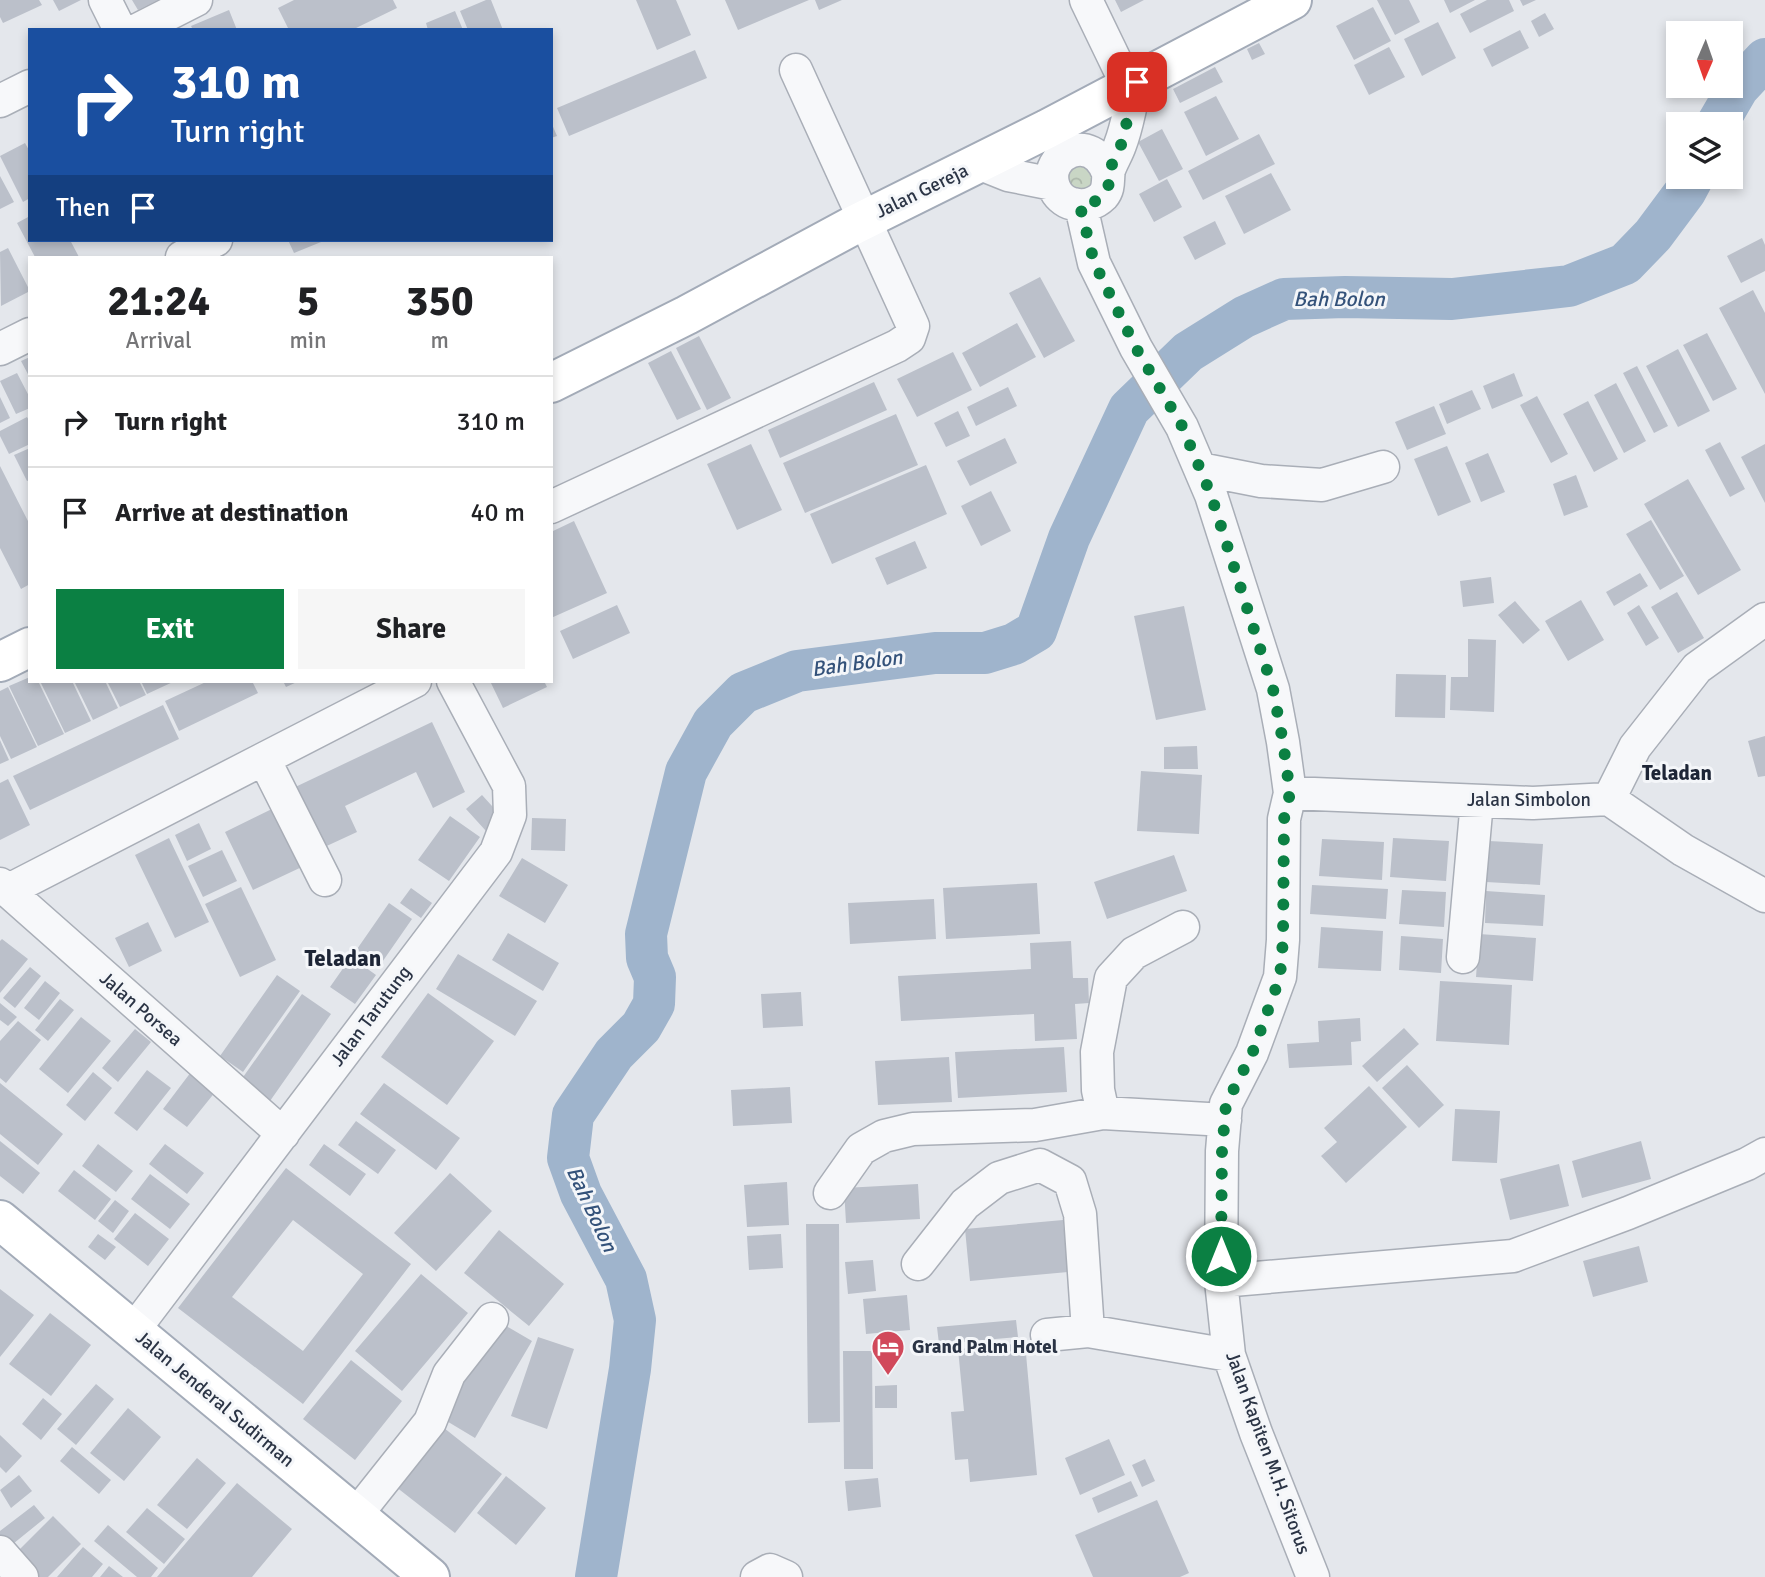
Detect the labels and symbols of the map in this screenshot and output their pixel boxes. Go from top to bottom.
north arrow [1666,21,1743,98]
pin [1107,52,1167,112]
street label: Jalan Gereja [872,158,972,224]
water label: Bah Bolon [1293,286,1385,312]
water label: Bah Bolon [810,644,905,682]
district label: Teladan [1642,760,1712,786]
street label: Jalan Simbolon [1467,788,1591,812]
district label: Teladan [305,944,381,973]
street label: Jalan Tarutung [325,961,417,1071]
street label: Jalan Porsea [95,966,187,1052]
water label: Bah Bolon [561,1162,623,1256]
position arrow [1184,1219,1258,1293]
street label: Jalan Jenderal Sudirman [131,1326,299,1472]
hotel icon: Grand Palm Hotel [869,1328,907,1377]
place label: Grand Palm Hotel [912,1335,1058,1359]
street label: Jalan Kapiten M.H. Sitorus [1220,1348,1316,1558]

